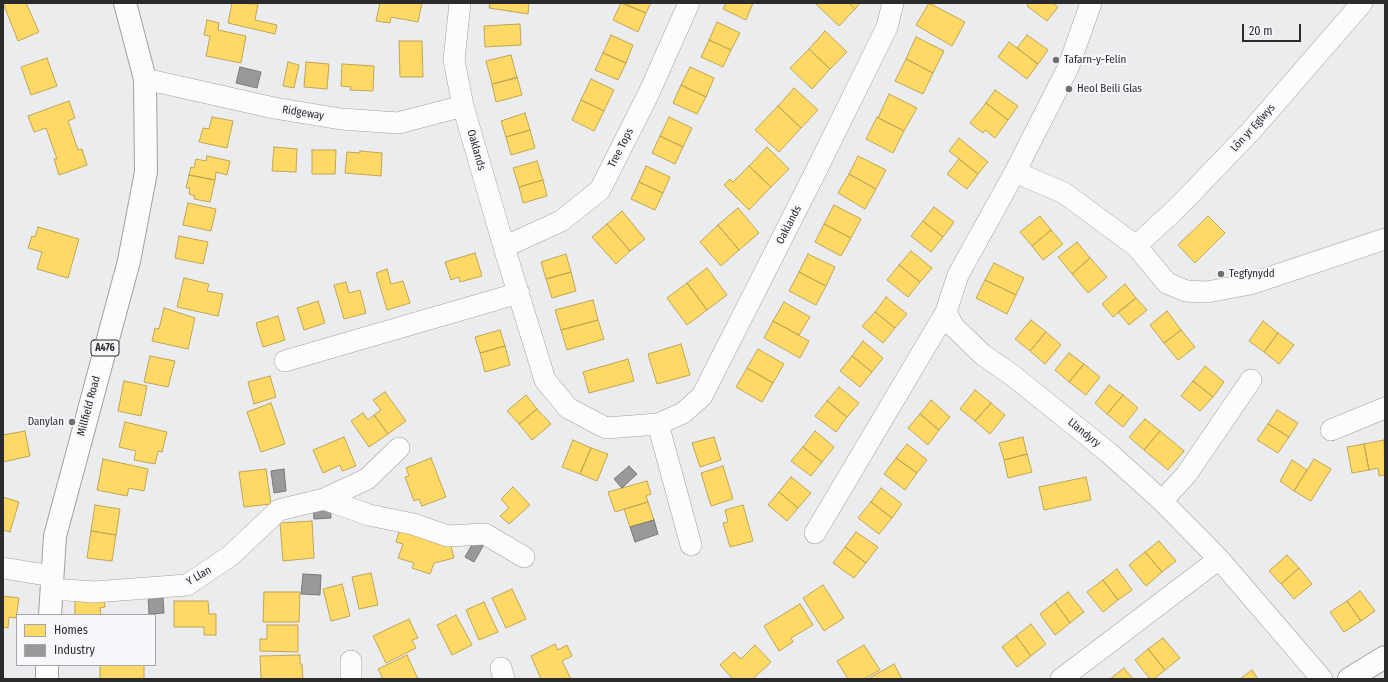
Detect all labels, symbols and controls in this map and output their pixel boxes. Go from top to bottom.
scale bar [1244,16,1303,42]
text: 20 m [1249,24,1273,38]
place label: Tafarn-y-Felin [1064,53,1126,67]
marker: Tafarn-y-Felin [1051,55,1061,65]
place label: Heol Beili Glas [1077,82,1142,96]
marker: Heol Beili Glas [1064,84,1074,94]
street label: Lôn yr Eglwys [1228,101,1278,155]
street label: Ridgeway [281,103,325,123]
street label: Tree Tops [605,126,637,170]
street label: Oaklands [464,128,488,172]
street label: Oaklands [774,203,804,247]
place label: Tegfynydd [1229,267,1275,281]
marker: Tegfynydd [1216,269,1226,279]
road number: A476 [91,340,119,356]
street label: Millfield Road [75,374,103,438]
place label: Danylan [28,415,64,429]
street label: Llandyry [1065,416,1103,450]
marker: Danylan [67,417,77,427]
street label: Y Llan [184,563,214,589]
legend [16,614,156,666]
text: Homes [54,623,88,637]
text: Industry [54,643,95,657]

